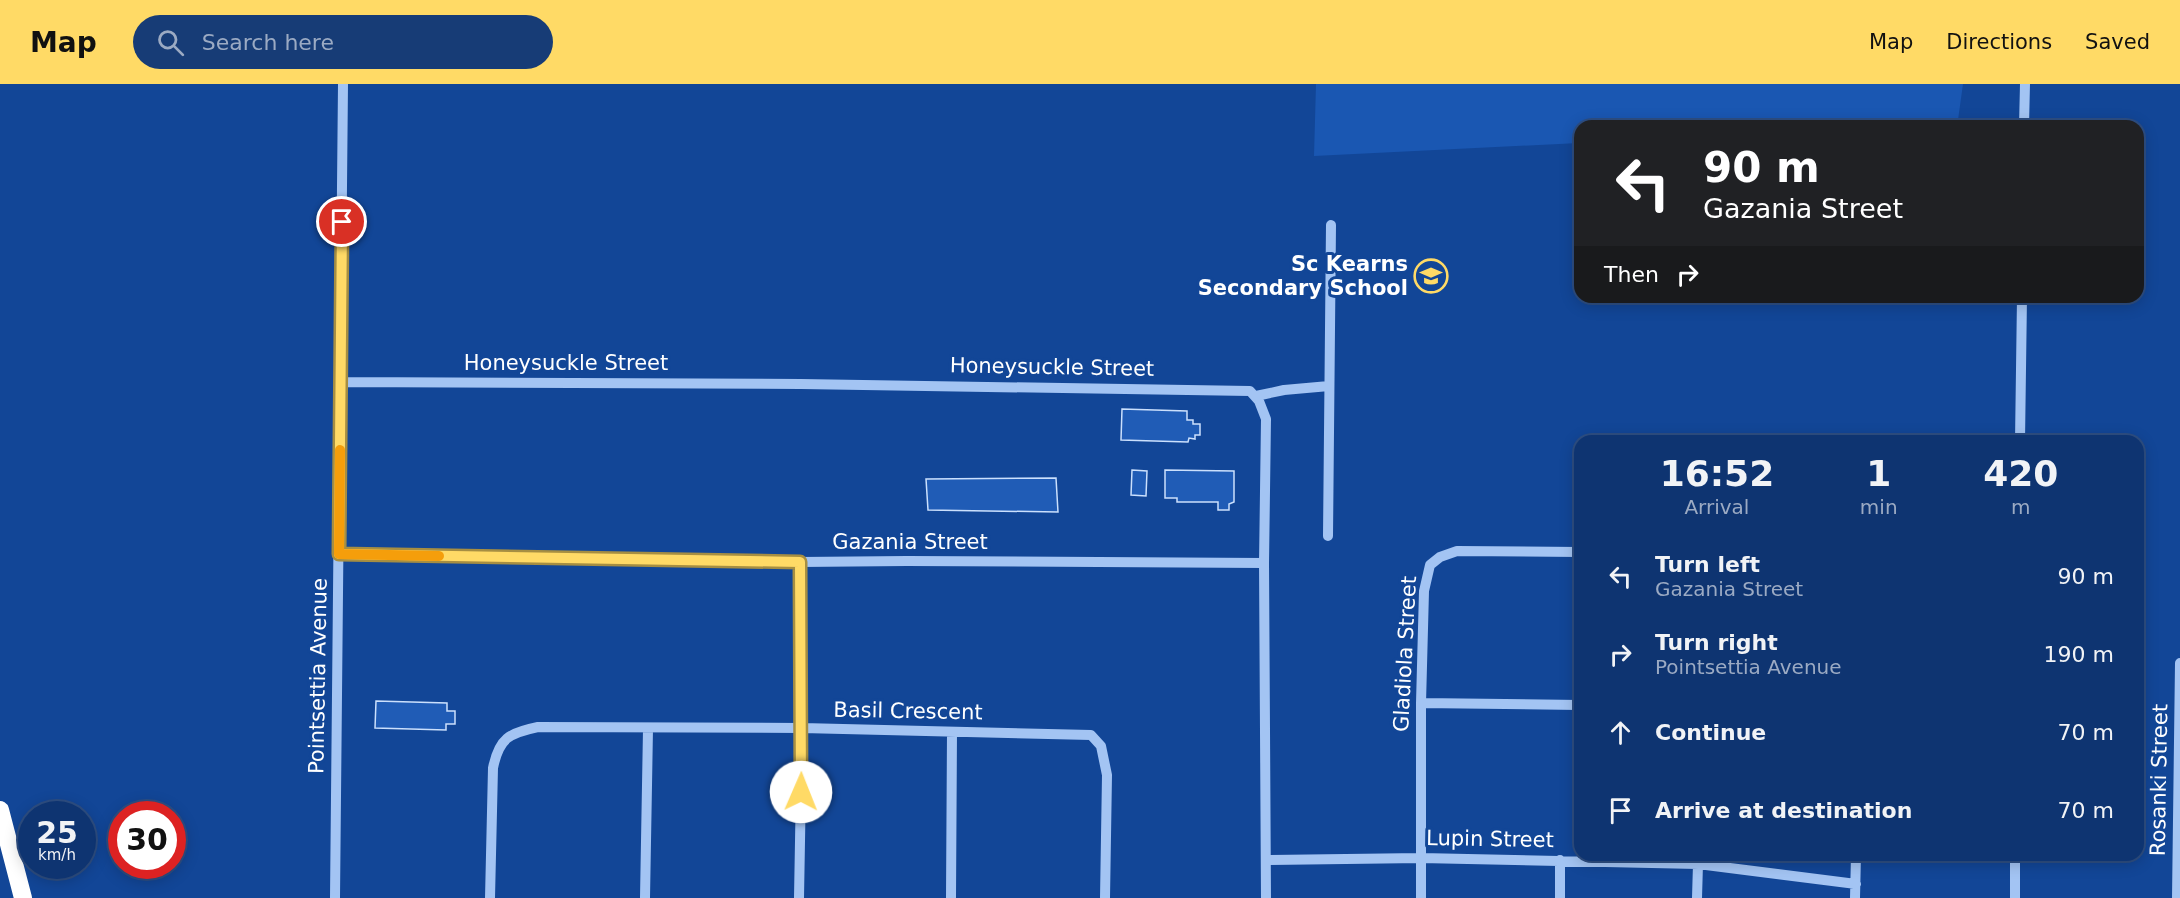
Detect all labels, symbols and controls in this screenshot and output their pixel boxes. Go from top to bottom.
search box [133,15,553,69]
text: Map [30,26,97,59]
icon: search [154,26,187,59]
text: Search here [202,30,334,55]
text: Map [1869,30,1913,54]
text: Directions [1946,30,2052,54]
text: Saved [2085,30,2150,54]
text: 90 m [1703,143,1820,192]
icon: left [1604,144,1682,222]
text: Gazania Street [1703,193,1903,224]
pin [316,196,367,247]
icon: arrive [325,205,358,238]
place label: Sc Kearns Secondary School [1198,252,1408,300]
school or university icon: Sc Kearns Secondary School [1413,258,1449,294]
icon: right [1671,258,1704,291]
text: Then [1604,262,1659,287]
street label: Honeysuckle Street [464,351,668,375]
street label: Honeysuckle Street [950,353,1154,381]
text: 16:52 [1660,453,1774,494]
text: 1 [1866,453,1891,494]
text: 420 [1983,453,2058,494]
text: Arrival [1684,495,1749,519]
text: min [1860,495,1898,519]
text: m [2011,495,2031,519]
street label: Gazania Street [832,530,988,554]
text: Turn left [1655,552,1760,577]
icon: left [1604,560,1637,593]
text: 90 m [2058,564,2114,589]
street label: Gladiola Street [1389,575,1421,733]
text: Gazania Street [1655,577,1803,601]
street label: Pointsettia Avenue [304,578,332,774]
text: Turn right [1655,630,1778,655]
icon: right [1604,638,1637,671]
text: 190 m [2044,642,2114,667]
text: Pointsettia Avenue [1655,655,1842,679]
street label: Basil Crescent [833,698,983,724]
street label: Rosanki Street [2146,704,2172,856]
icon: ahead [1604,716,1637,749]
text: Continue [1655,720,1766,745]
text: 70 m [2058,720,2114,745]
position arrow [769,760,833,824]
icon: arrive [1604,794,1637,827]
text: Arrive at destination [1655,798,1912,823]
text: 70 m [2058,798,2114,823]
speed limit sign: 30 [108,801,186,879]
text: 25 [36,815,78,850]
street label: Lupin Street [1426,826,1554,852]
text: km/h [38,846,76,864]

